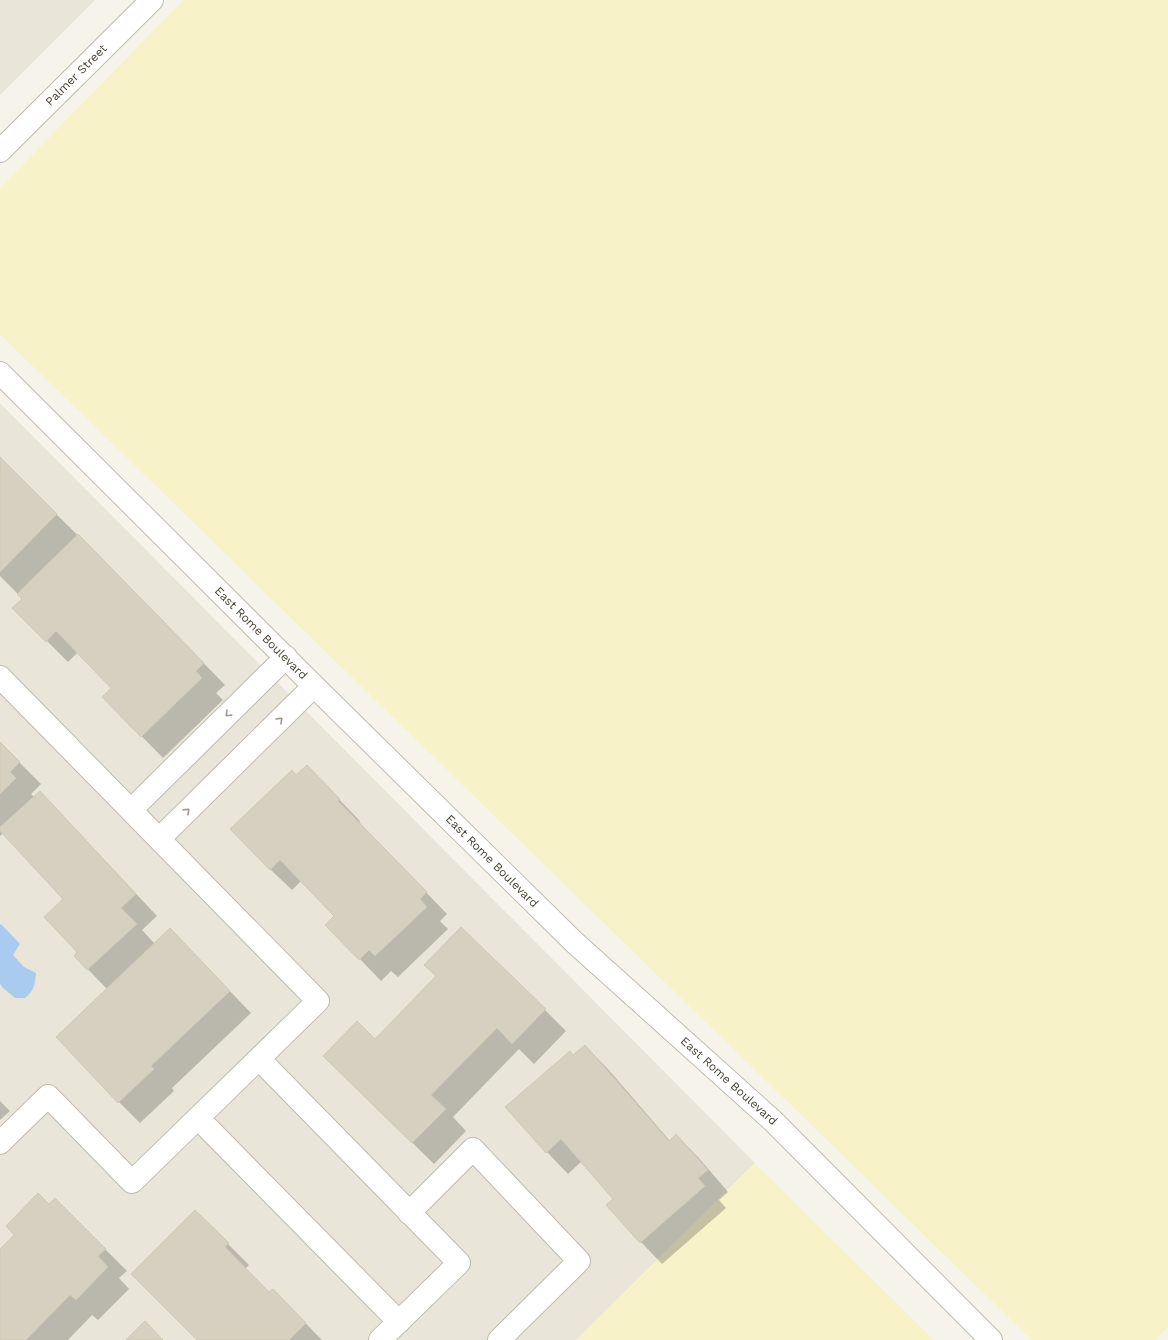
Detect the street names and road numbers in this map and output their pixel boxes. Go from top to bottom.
street label: Palmer Street [42,41,110,109]
street label: East Rome Boulevard [212,584,310,682]
street label: East Rome Boulevard [443,812,541,910]
street label: East Rome Boulevard [678,1034,780,1128]

